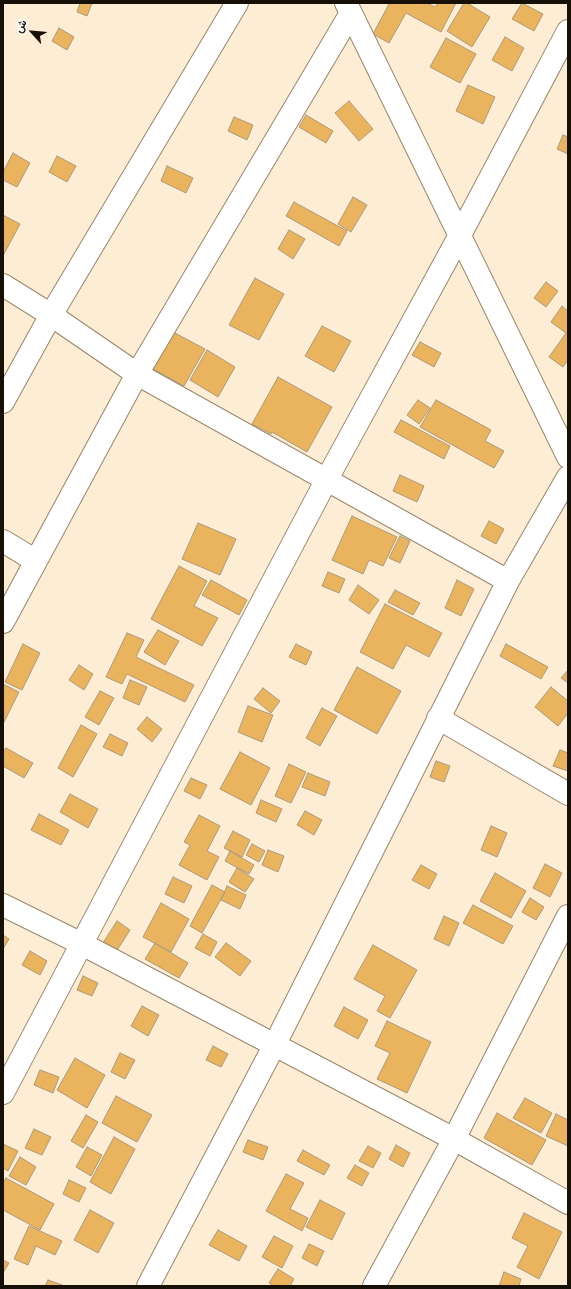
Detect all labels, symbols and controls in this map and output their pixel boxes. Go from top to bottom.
north arrow [12,12,52,52]
text: ش [12,17,30,35]

